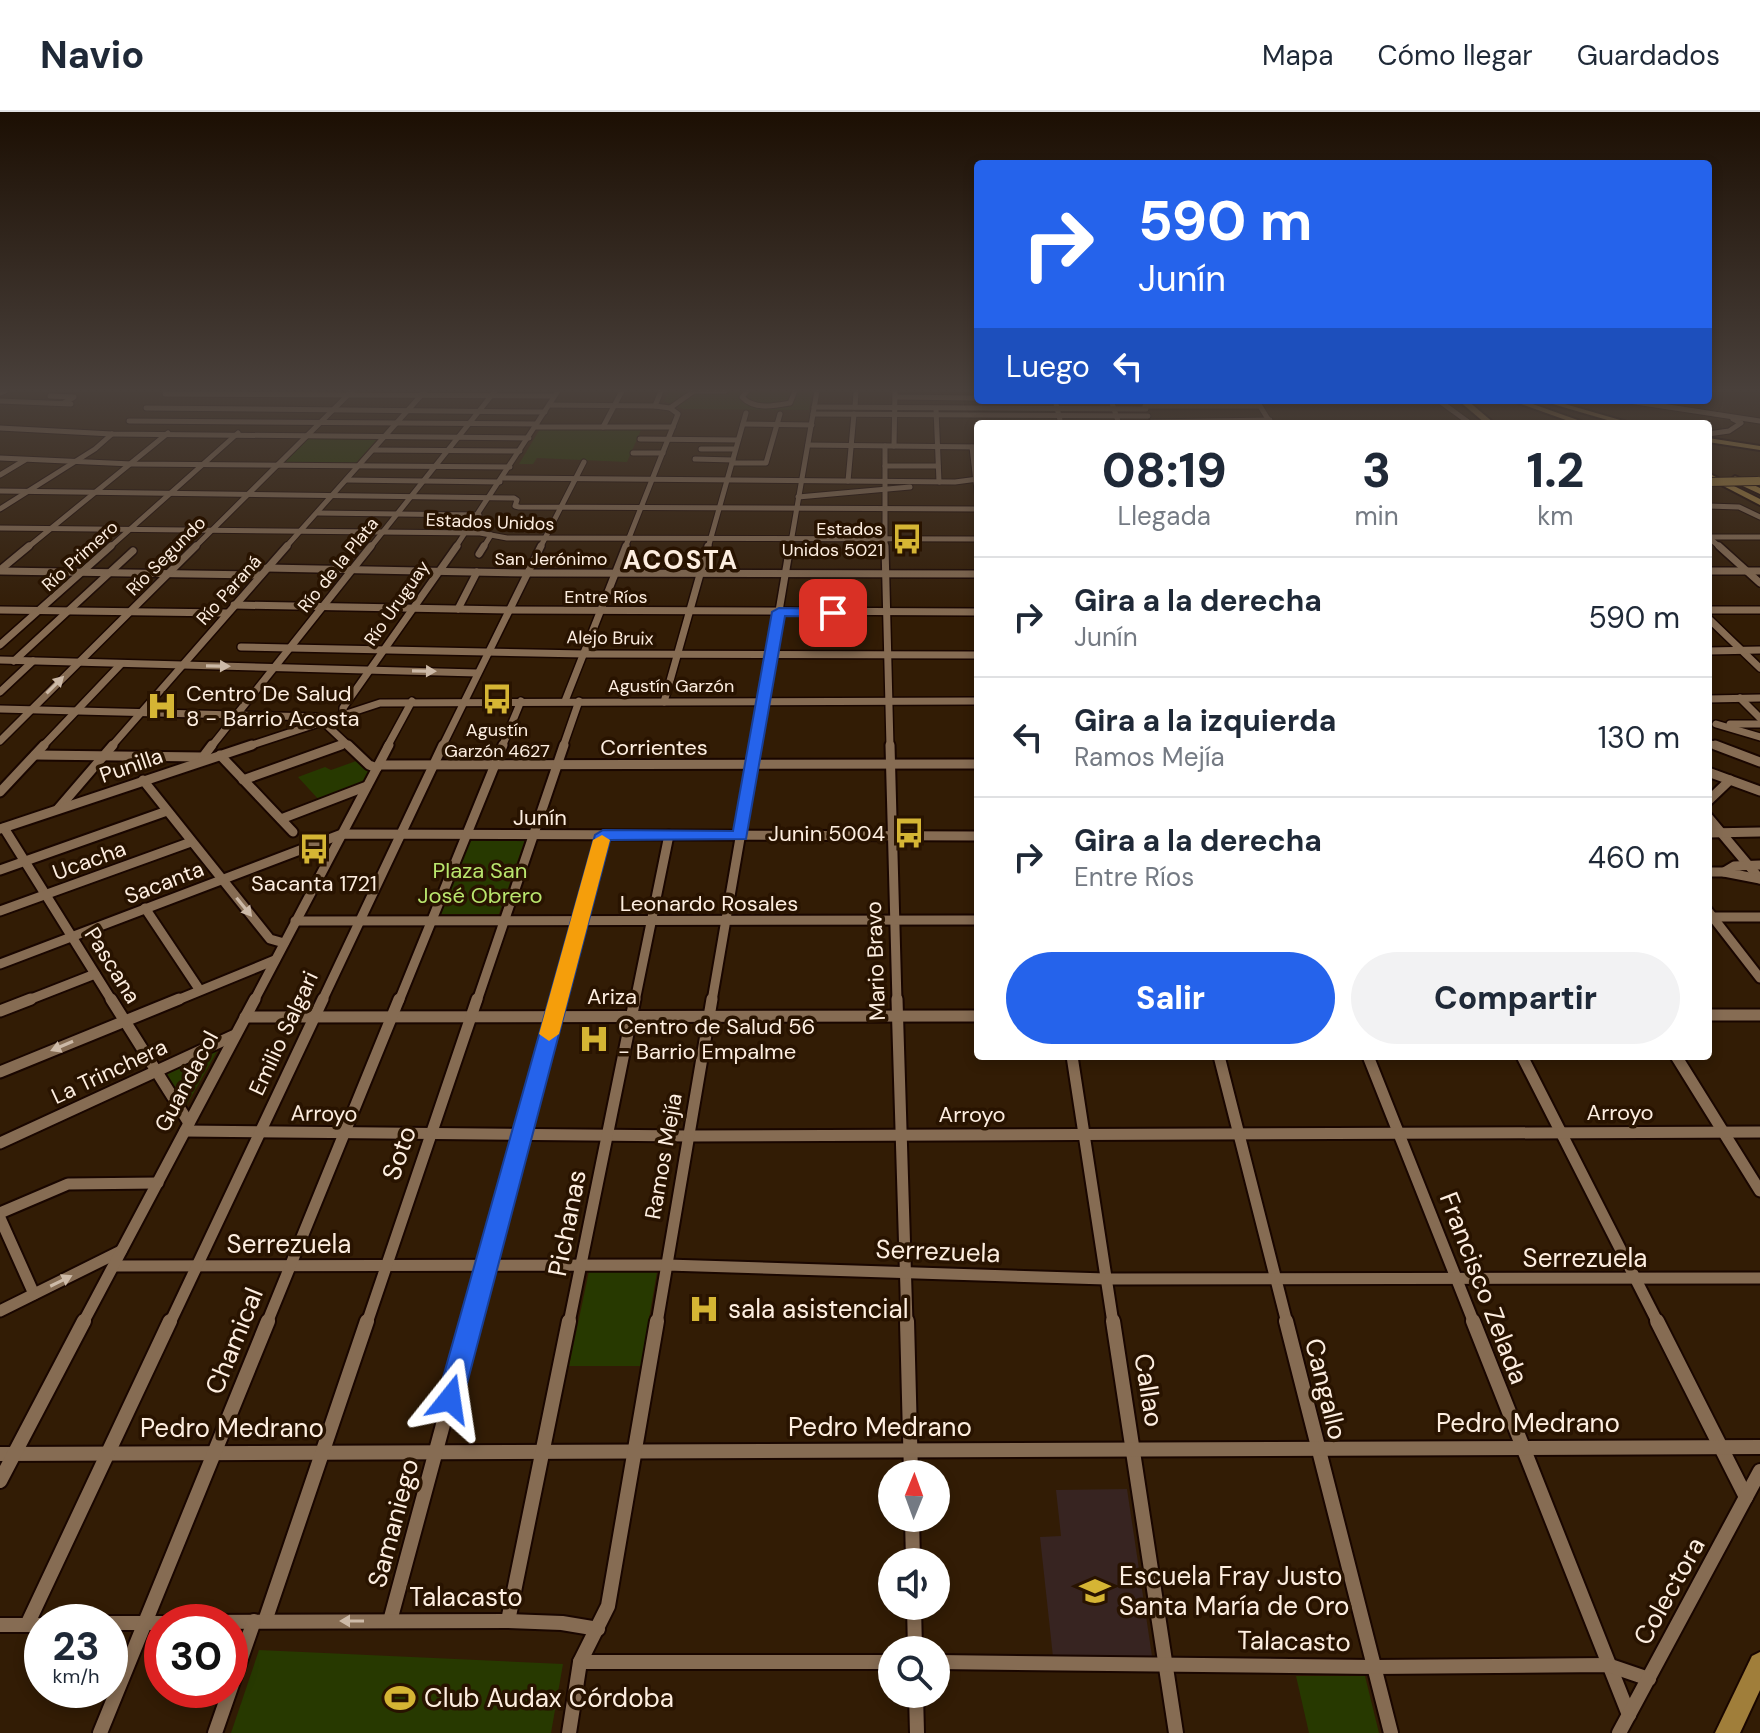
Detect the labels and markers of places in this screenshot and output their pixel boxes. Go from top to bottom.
place label: Estados Unidos 5021 [782,517,883,562]
bus stop icon: Estados Unidos 5021 [890,522,924,556]
pin [799,579,867,647]
place label: Centro De Salud 8 - Barrio Acosta [186,679,359,733]
bus stop icon: Agustín Garzón 4627 [480,682,514,716]
hospital icon: Centro De Salud 8 - Barrio Acosta [145,689,179,723]
place label: Agustín Garzón 4627 [444,718,550,763]
bus stop icon: Junin 5004 [892,816,926,850]
place label: Junin 5004 [768,819,885,848]
bus stop icon: Sacanta 1721 [297,832,331,866]
place label: Sacanta 1721 [251,869,377,898]
place label: Centro de Salud 56 - Barrio Empalme [618,1012,815,1066]
hospital icon: Centro de Salud 56 - Barrio Empalme [577,1022,611,1056]
hospital icon: sala asistencial [687,1292,721,1326]
place label: sala asistencial [728,1292,909,1326]
place label: Escuela Fray Justo Santa María de Oro [1119,1559,1350,1623]
school or university icon: Escuela Fray Justo Santa María de Oro [1078,1574,1112,1608]
sports icon: Club Audax Córdoba [383,1681,417,1715]
place label: Club Audax Córdoba [424,1681,674,1715]

